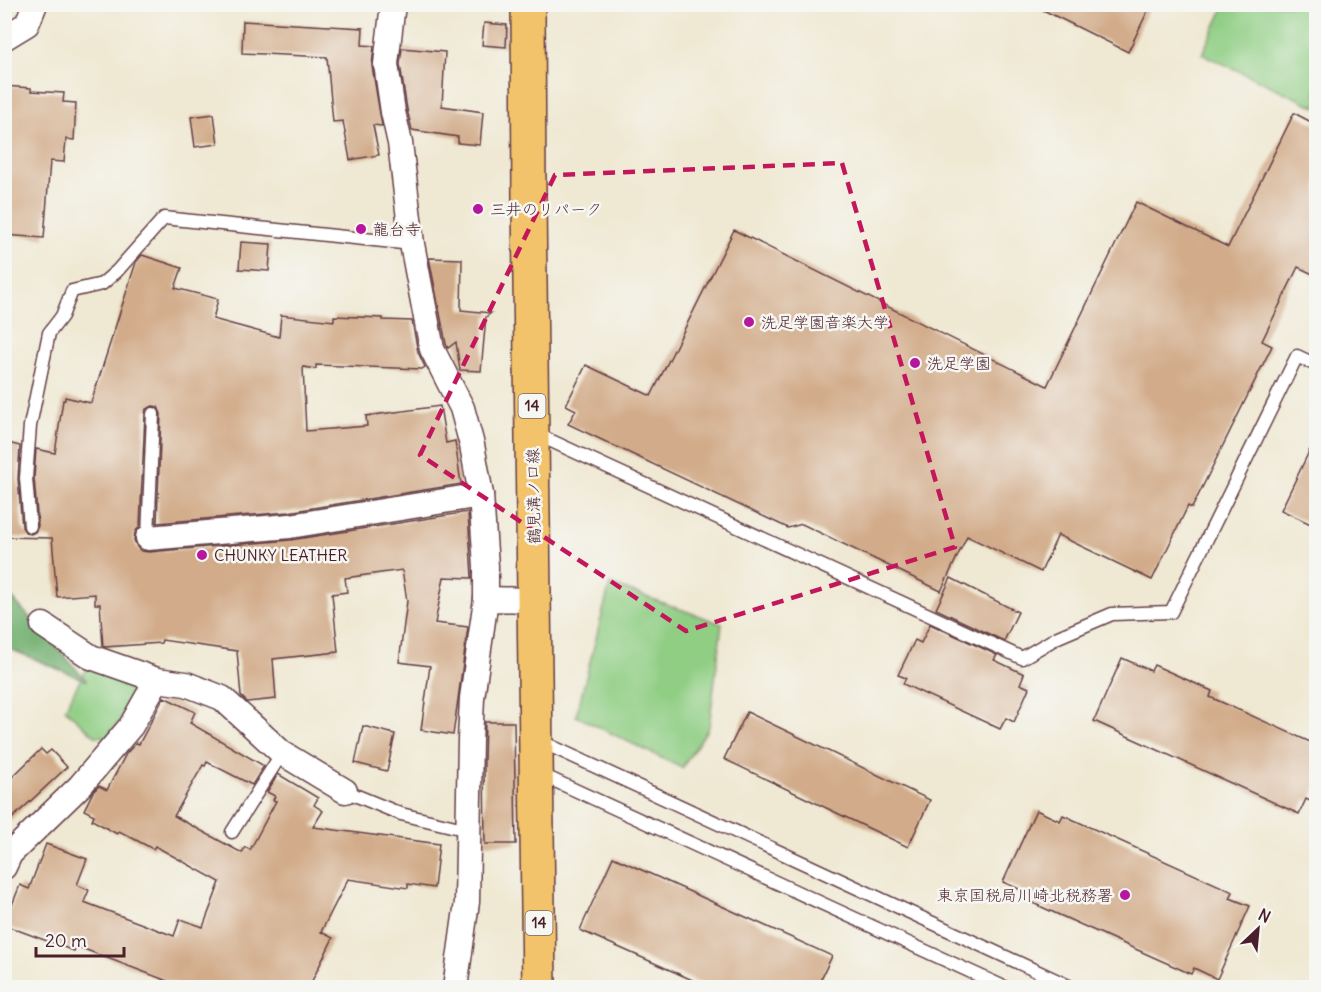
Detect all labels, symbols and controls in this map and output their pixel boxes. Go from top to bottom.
place label: 三井のリパーク [490,199,602,219]
marker: 三井のリパーク [471,202,485,216]
place label: 龍台寺 [373,219,421,239]
marker: 龍台寺 [354,222,368,236]
place label: 洗足学園音楽大学 [761,312,889,332]
marker: 洗足学園音楽大学 [742,315,756,329]
place label: 洗足学園 [927,353,991,373]
marker: 洗足学園 [908,356,922,370]
road number: 14 [518,394,546,418]
street label: 鶴見溝ノ口線 [522,448,544,544]
place label: CHUNKY LEATHER [214,545,348,565]
marker: CHUNKY LEATHER [195,548,209,562]
place label: 東京国税局川崎北税務署 [937,885,1113,905]
marker: 東京国税局川崎北税務署 [1118,888,1132,902]
north arrow [1228,899,1288,959]
text: N [1255,904,1274,927]
road number: 14 [526,911,552,935]
scale bar [36,920,124,958]
text: 20 m [45,929,87,952]

